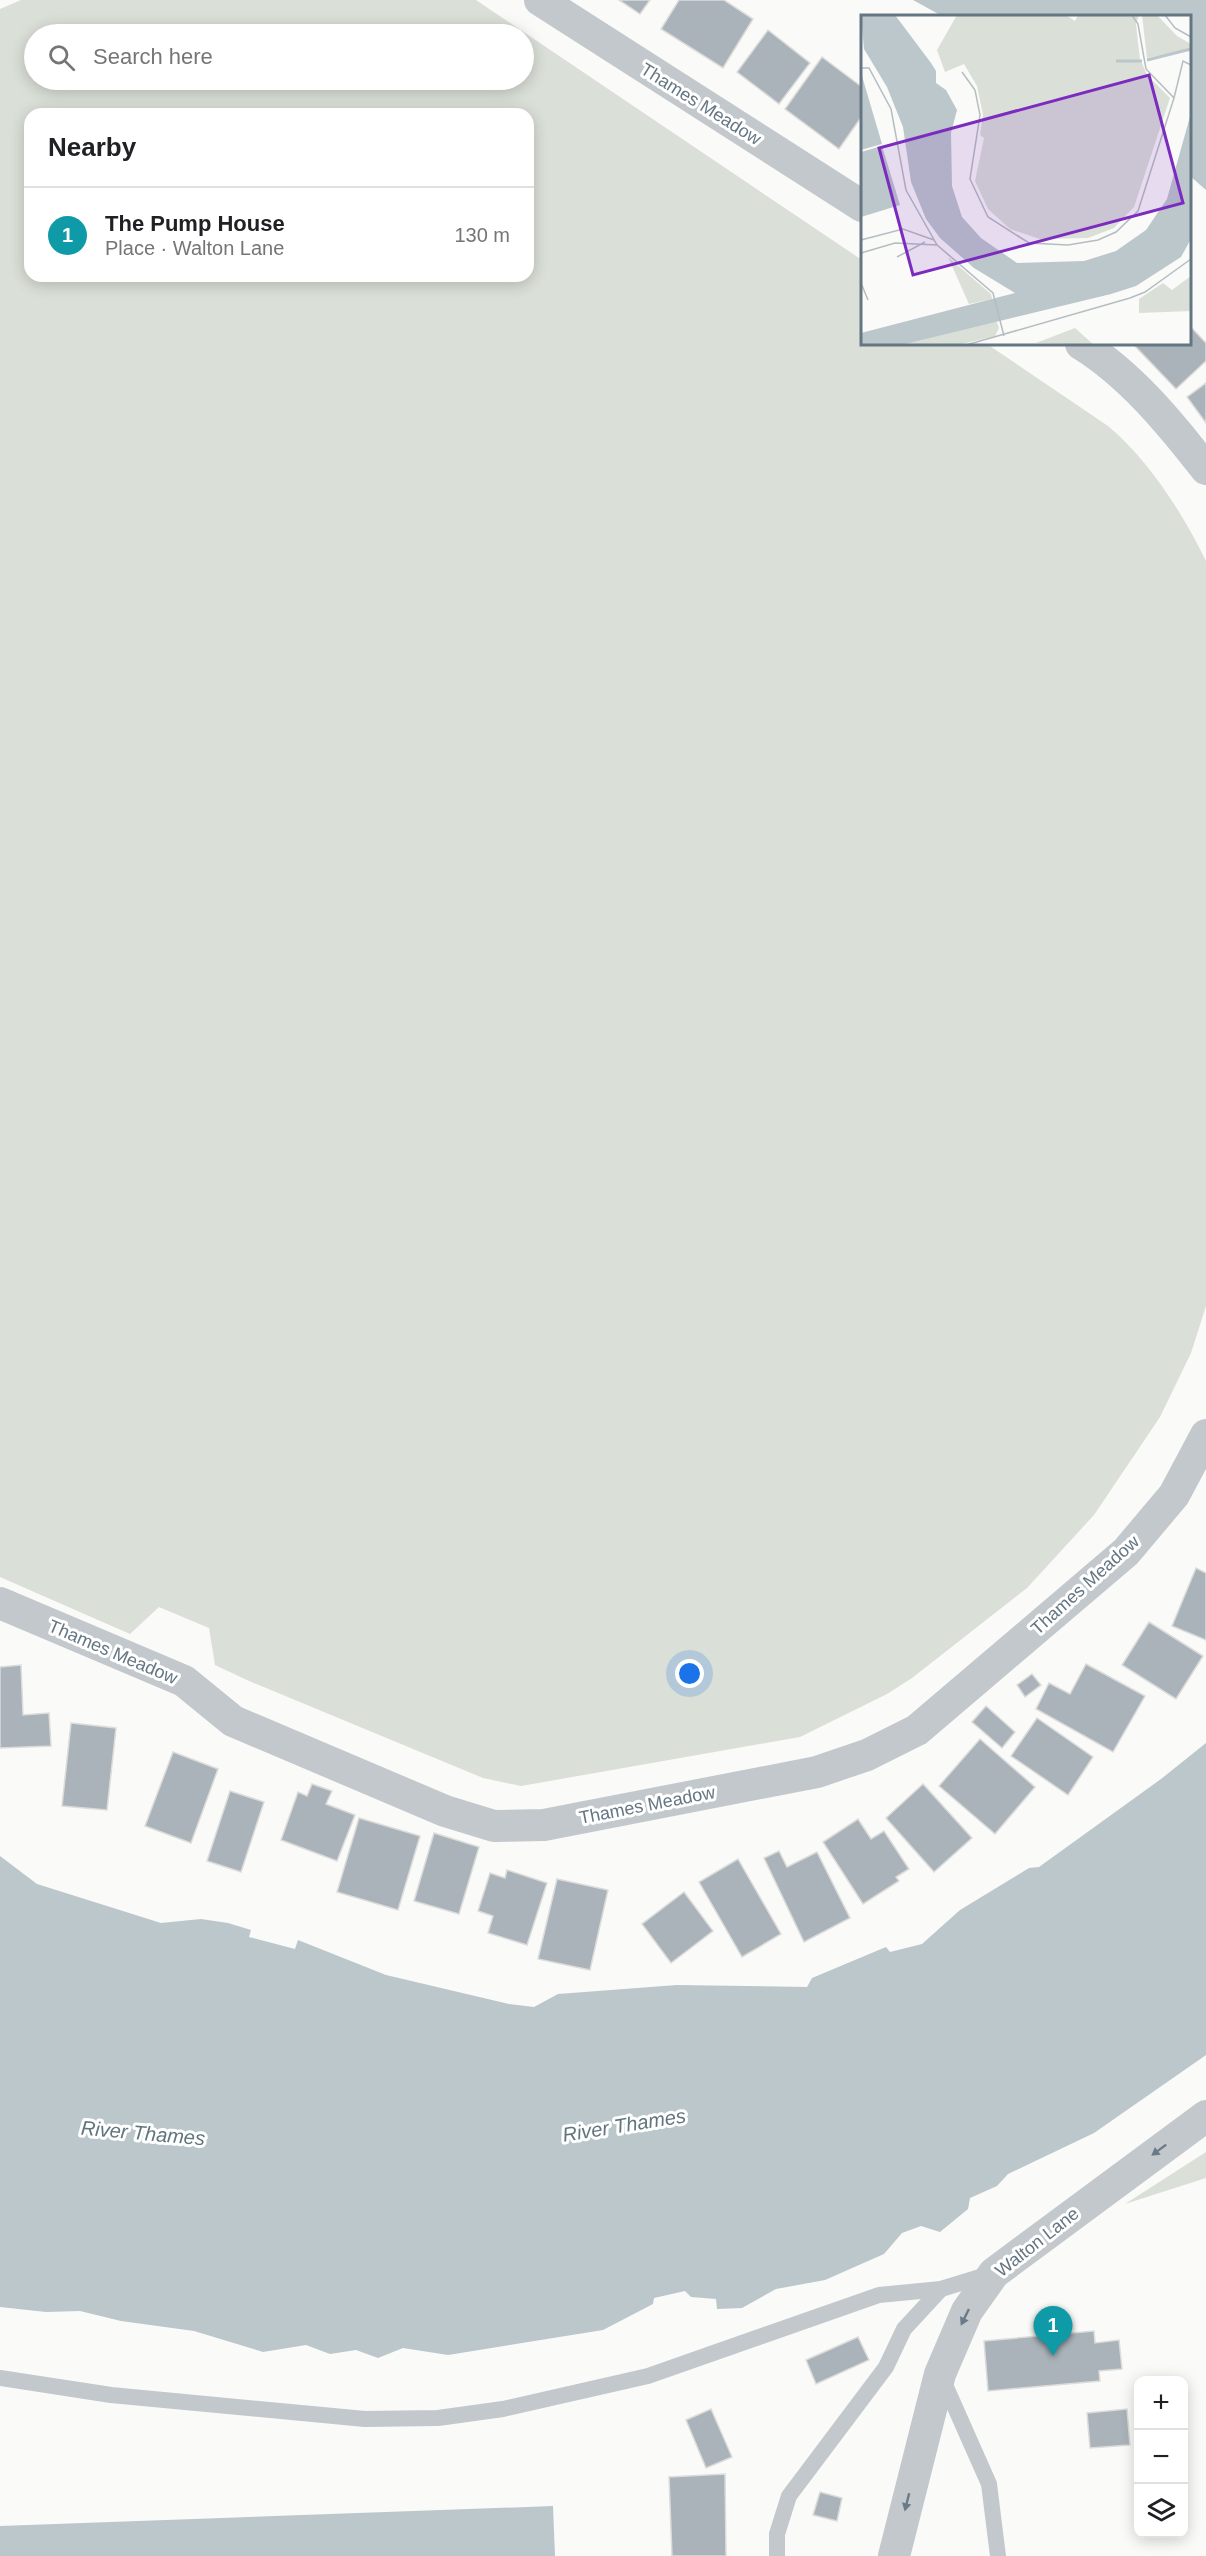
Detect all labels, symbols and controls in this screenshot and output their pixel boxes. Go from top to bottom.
inset map [861,15,1191,345]
search box [24,24,534,90]
icon: search [45,41,78,74]
text: Search here [93,44,213,69]
street label: Thames Meadow [637,59,766,150]
text: Nearby [48,132,136,162]
text: The Pump House [105,211,285,236]
text: 1 [62,224,73,246]
text: 130 m [454,224,510,246]
text: Place · Walton Lane [105,237,284,259]
street label: Thames Meadow [1027,1531,1144,1639]
street label: Thames Meadow [46,1616,181,1689]
your location [675,1659,704,1688]
street label: Thames Meadow [577,1782,718,1828]
water label: River Thames [561,2104,687,2146]
water label: River Thames [80,2117,206,2149]
one-way arrow [1151,2144,1166,2156]
street label: Walton Lane [991,2203,1083,2281]
pin: 1 [1034,2306,1072,2356]
one-way arrow [960,2308,969,2325]
map controls [1134,2376,1188,2538]
button: + [1134,2376,1188,2430]
button: − [1134,2430,1188,2484]
button: layers [1134,2484,1188,2538]
one-way arrow [902,2493,911,2511]

